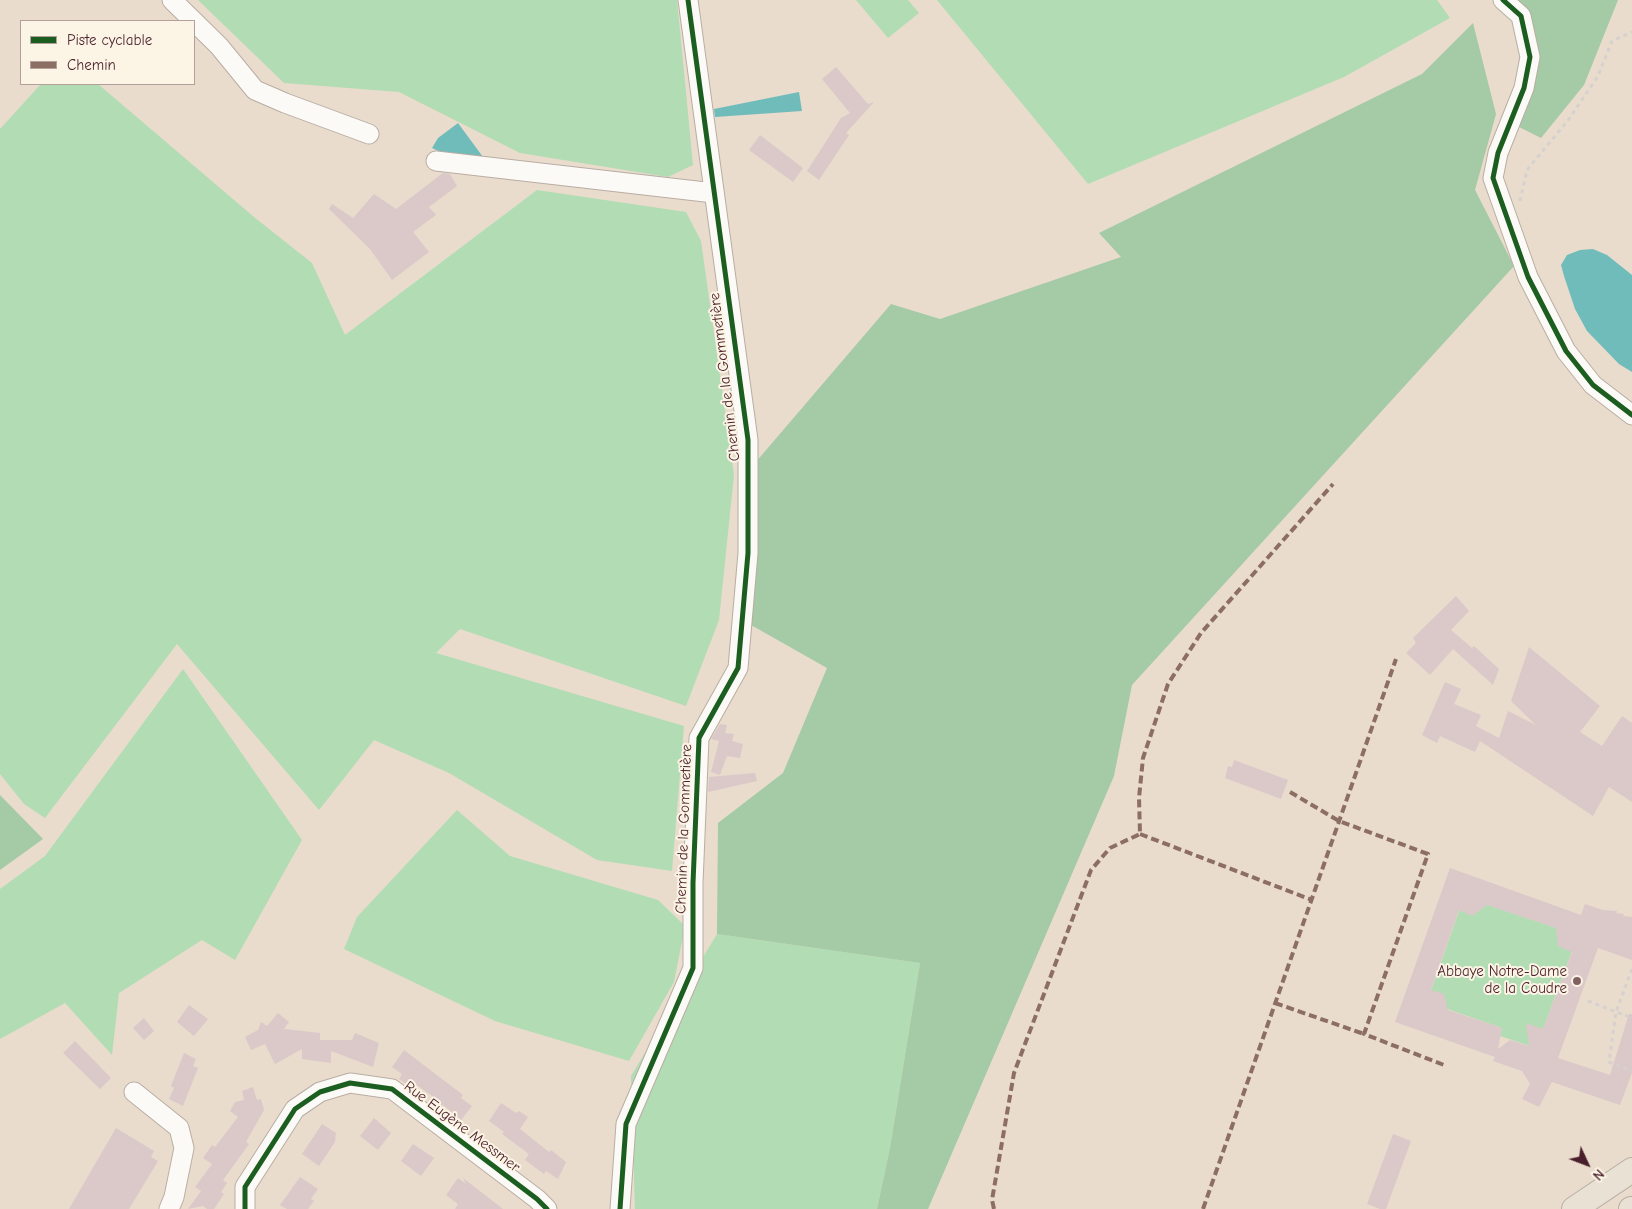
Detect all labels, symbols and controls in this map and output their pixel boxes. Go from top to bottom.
legend [20,20,195,85]
text: Piste cyclable [67,31,152,49]
text: Chemin [67,56,116,74]
street label: Chemin de la Gommetière [706,292,744,462]
street label: Chemin de la Gommetière [672,744,696,914]
place label: Abbaye Notre-Dame de la Coudre [1437,963,1567,998]
marker: Abbaye Notre-Dame de la Coudre [1571,975,1583,987]
street label: Rue Eugène Messmer [400,1078,524,1176]
north arrow [1562,1139,1612,1189]
text: N [1589,1165,1608,1184]

